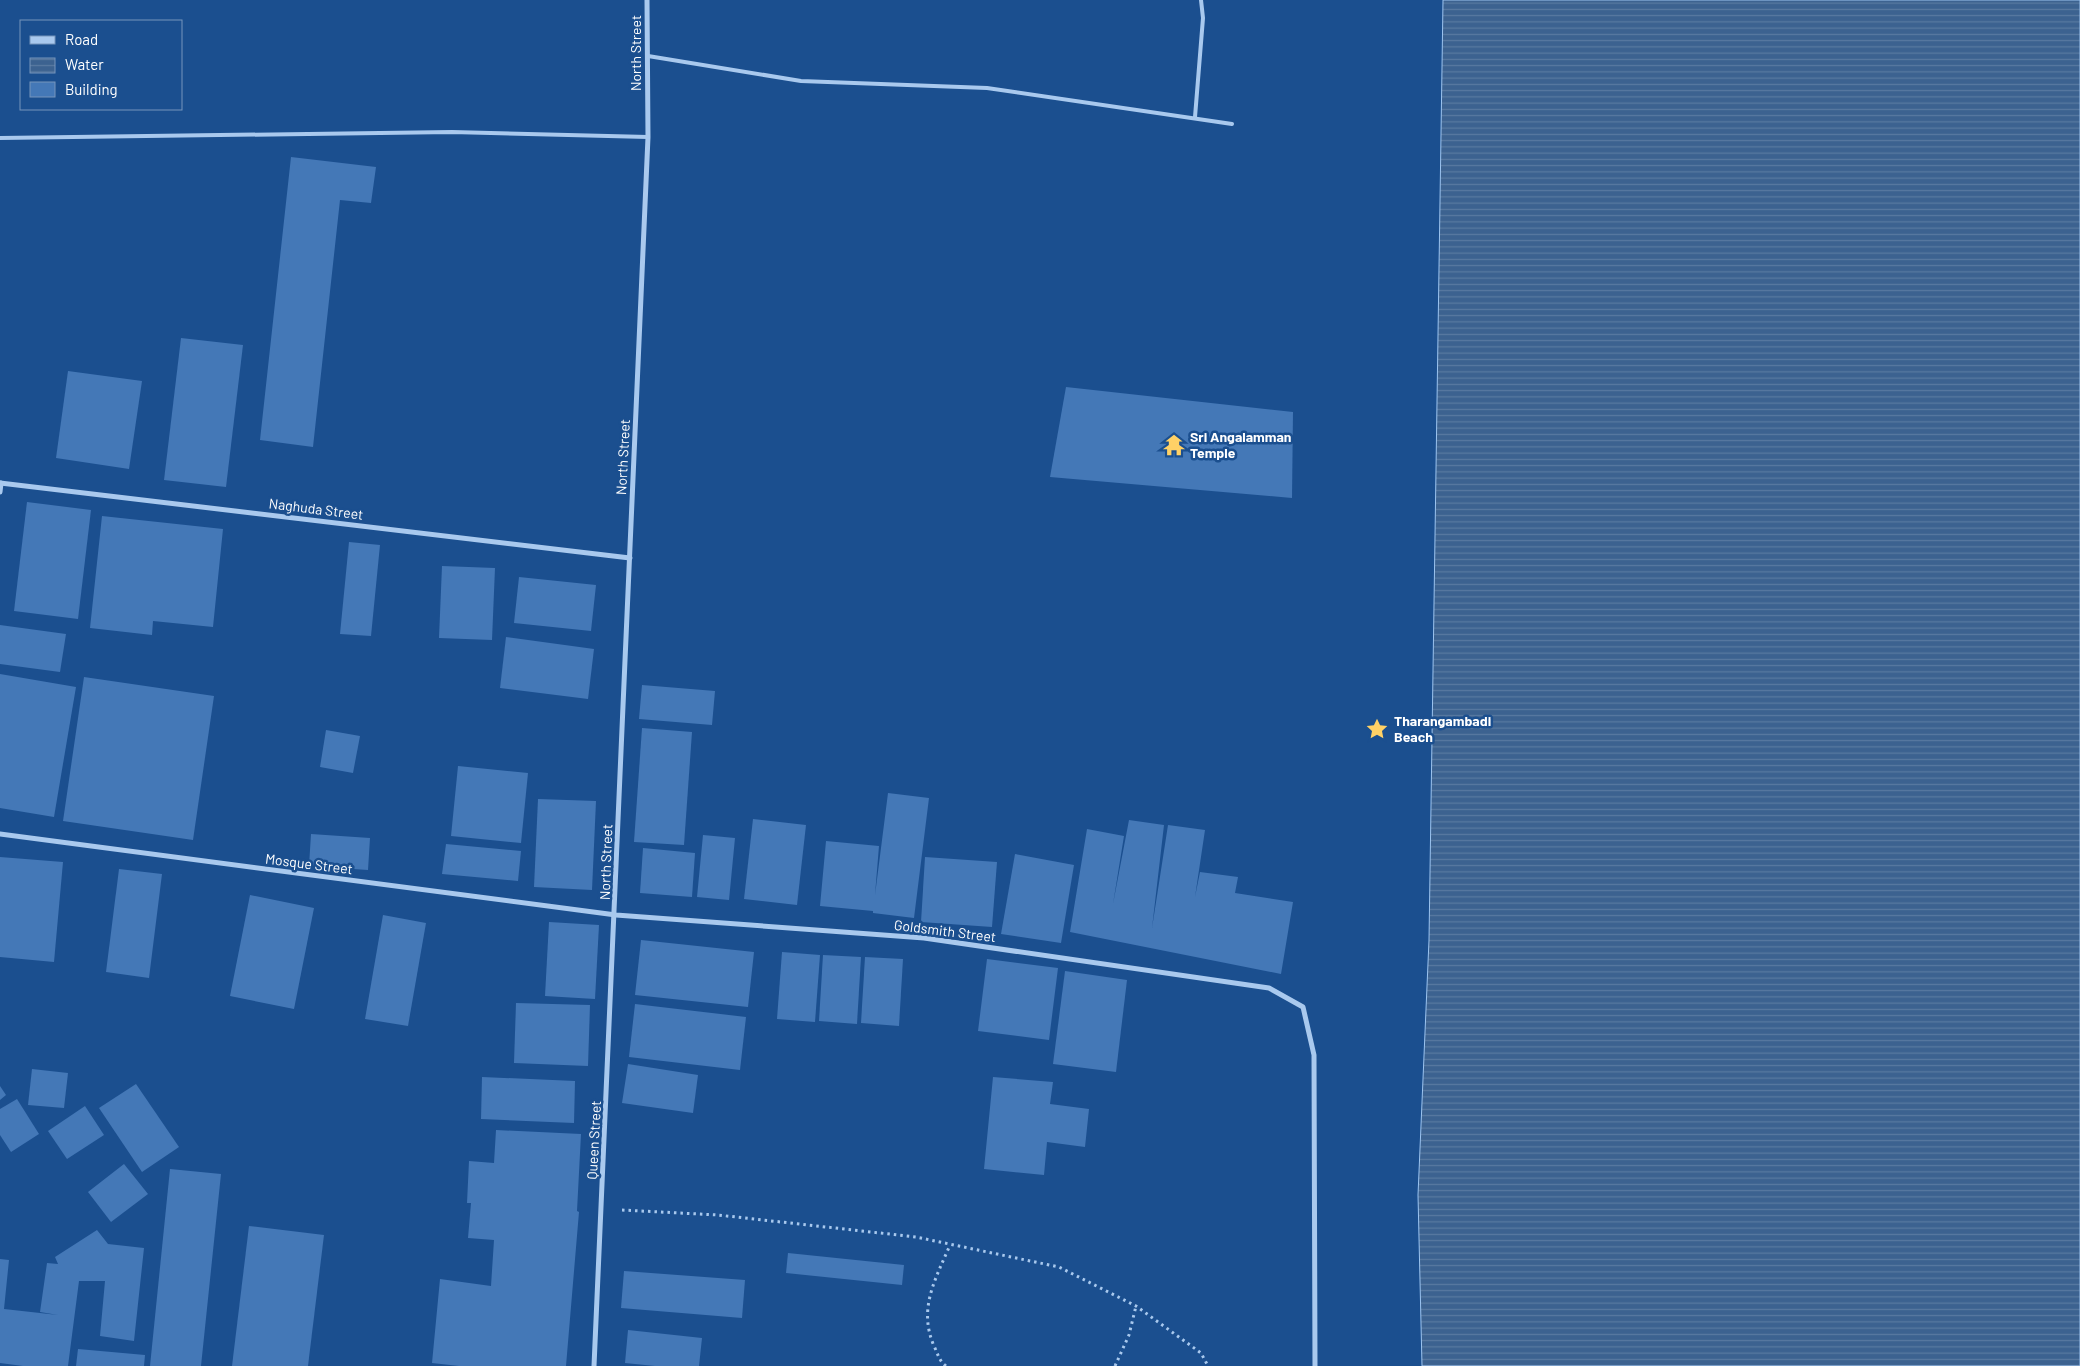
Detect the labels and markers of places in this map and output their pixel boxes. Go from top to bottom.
place label: Sri Angalamman Temple [1190,428,1292,461]
temple icon: Sri Angalamman Temple [1161,432,1187,458]
place label: Tharangambadi Beach [1394,712,1491,745]
place icon: Tharangambadi Beach [1364,716,1390,742]

